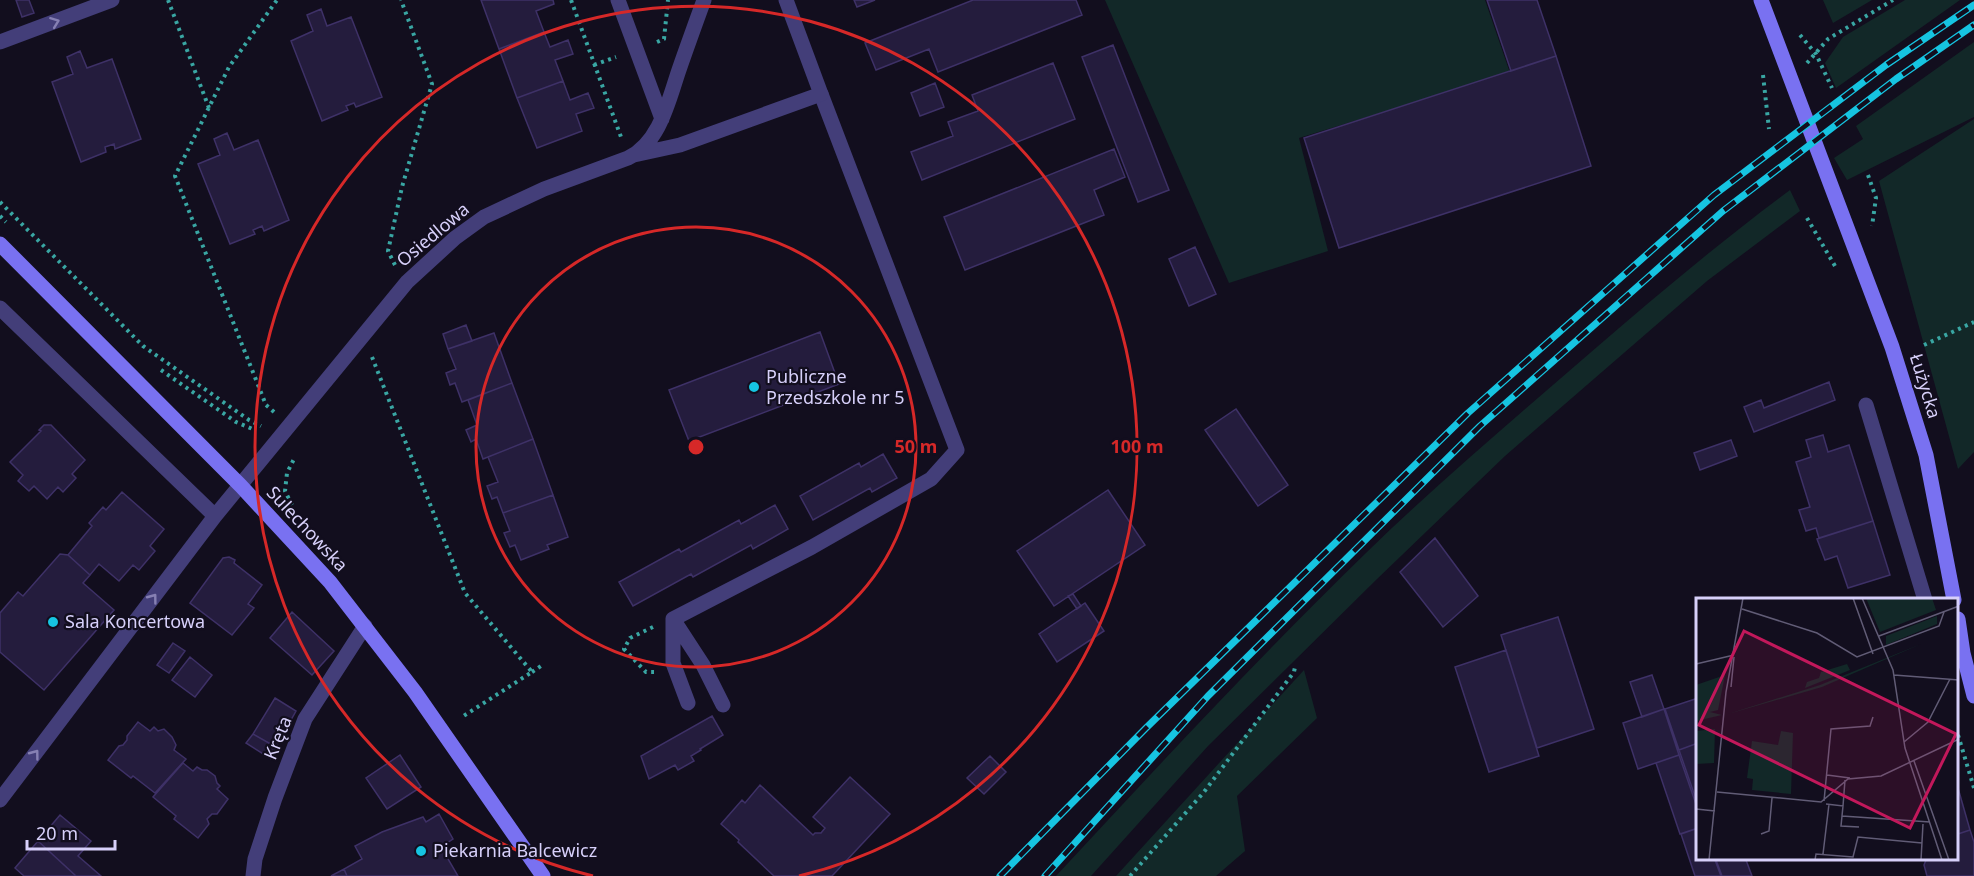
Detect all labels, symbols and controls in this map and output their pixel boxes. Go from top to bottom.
one-way arrow [49,16,60,29]
street label: Osiedlowa [391,197,474,272]
street label: Łużycka [1905,350,1947,421]
place label: Publiczne Przedszkole nr 5 [766,364,905,409]
marker: Publiczne Przedszkole nr 5 [747,380,761,394]
text: 50 m [895,434,937,458]
text: 100 m [1110,434,1164,458]
centre of rings [686,437,706,457]
street label: Sulechowska [262,480,354,576]
one-way arrow [146,594,157,605]
inset map [1696,598,1959,861]
place label: Sala Koncertowa [65,609,205,633]
marker: Sala Koncertowa [46,615,60,629]
street label: Kręta [258,712,297,763]
one-way arrow [28,749,39,760]
scale bar [27,813,116,851]
text: 20 m [36,821,78,845]
place label: Piekarnia Balcewicz [433,838,597,862]
marker: Piekarnia Balcewicz [414,844,428,858]

